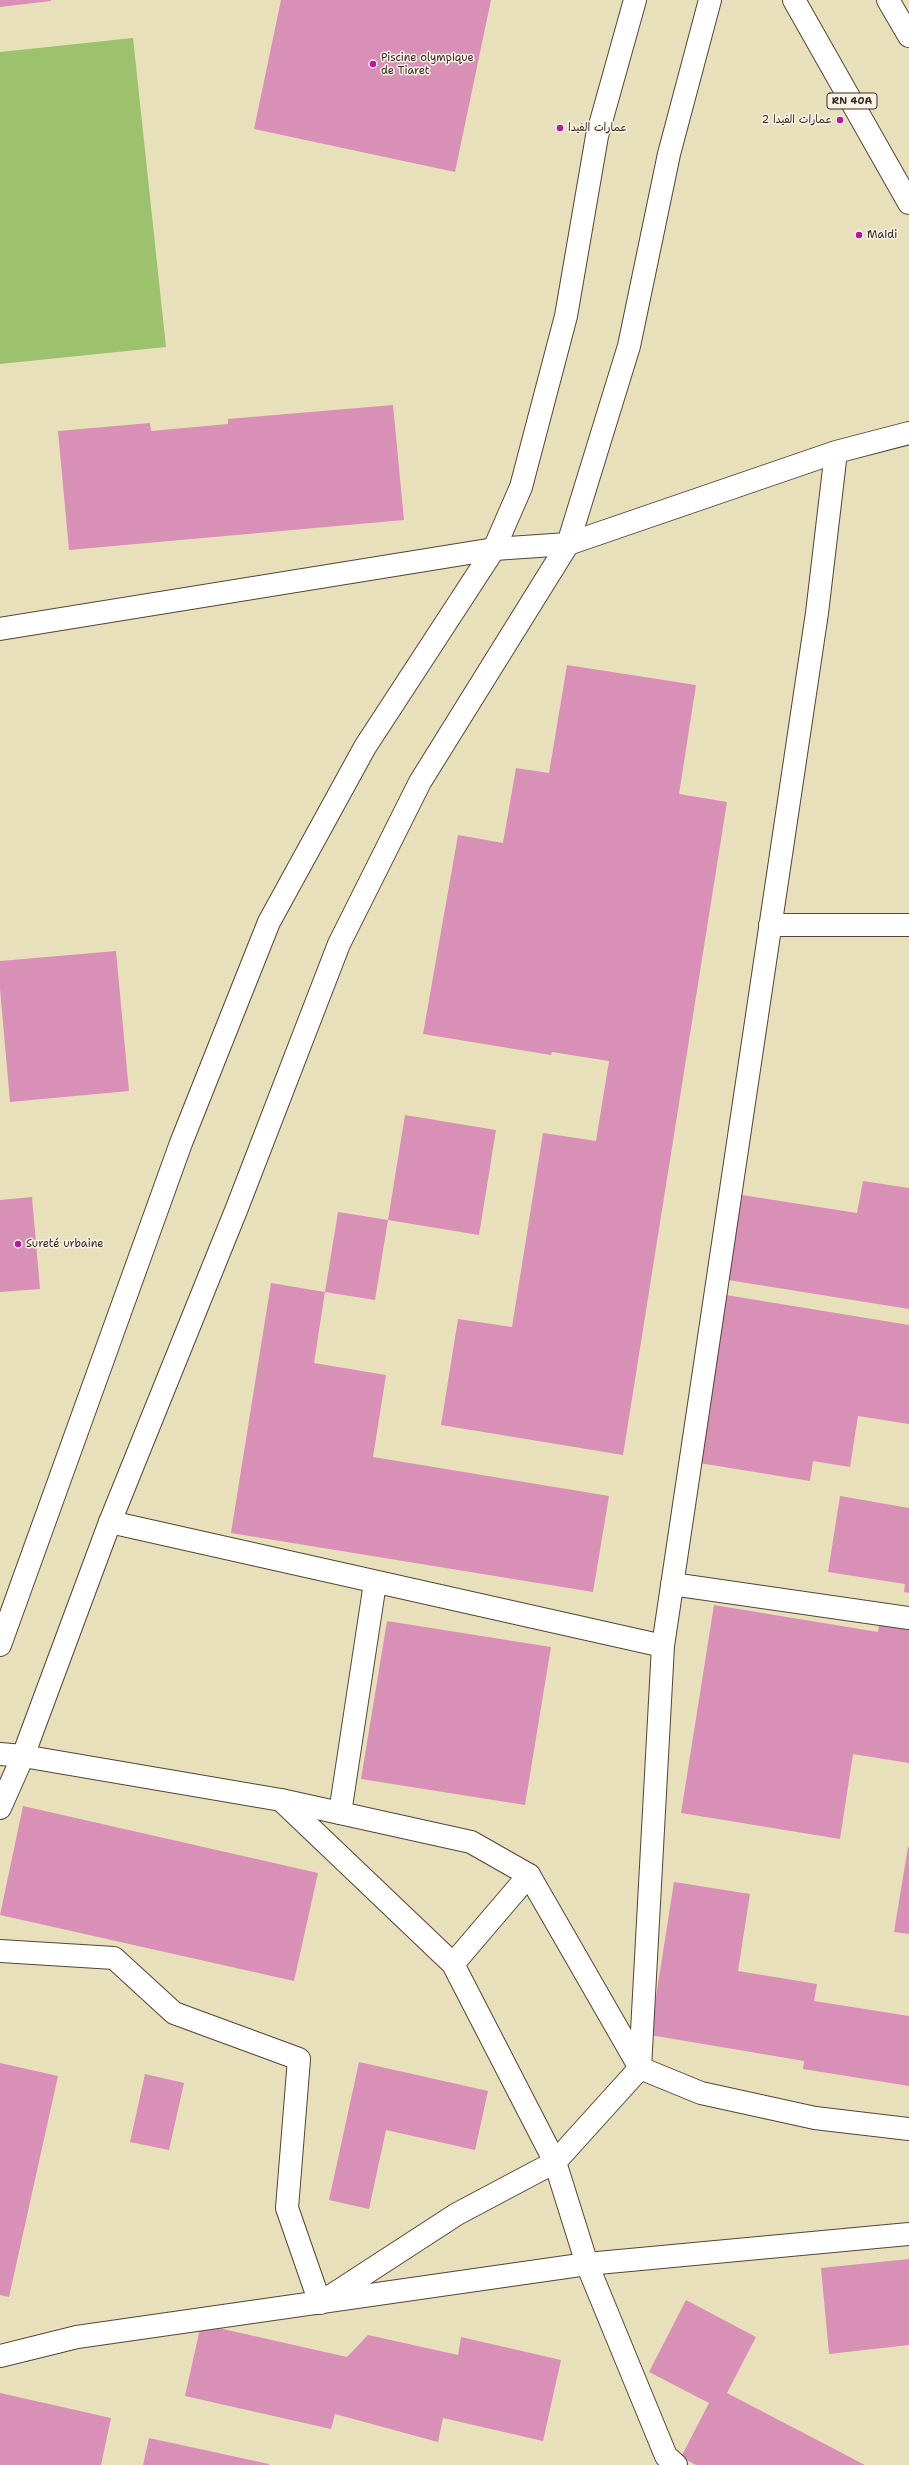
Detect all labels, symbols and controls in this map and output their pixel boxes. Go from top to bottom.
place label: Piscine olympique de Tiaret [381,51,474,77]
marker: Piscine olympique de Tiaret [368,59,378,69]
road number: RN 40A [827,93,877,109]
place label: عمارات الفيدا 2 [761,113,832,127]
marker: عمارات الفيدا 2 [835,115,845,125]
place label: عمارات الفيدا [568,121,627,135]
marker: عمارات الفيدا [555,123,565,133]
place label: Maidi [867,228,897,242]
marker: Maidi [854,230,864,240]
place label: Sureté urbaine [26,1237,104,1251]
marker: Sureté urbaine [13,1239,23,1249]

